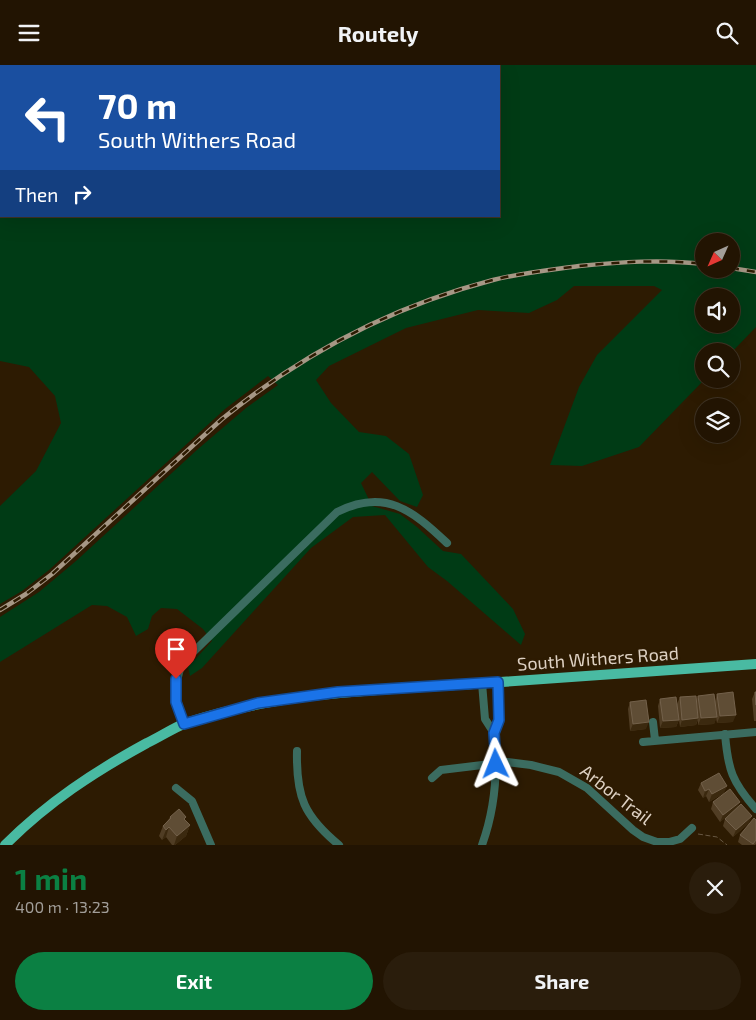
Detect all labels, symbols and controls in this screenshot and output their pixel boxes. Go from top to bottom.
icon: menu [15,19,43,47]
icon: search [713,19,741,47]
text: Routely [338,20,418,46]
text: 70 m [98,84,177,126]
icon: left [15,85,80,150]
text: South Withers Road [98,126,296,152]
icon: right [68,180,96,208]
text: Then [15,183,58,206]
north arrow [695,233,740,277]
map controls [695,233,740,443]
button: sound [695,288,740,333]
button: search [695,343,740,388]
button: layers [695,398,740,443]
pin [155,628,197,679]
icon: arrive [162,635,190,663]
street label: South Withers Road [516,641,680,675]
position arrow [469,737,521,789]
street label: Arbor Trail [576,759,657,829]
text: 1 min [15,860,87,896]
button: close [689,862,741,914]
text: 400 m · 13:23 [15,897,110,916]
button: Exit [15,952,373,1010]
button: Share [383,952,741,1010]

